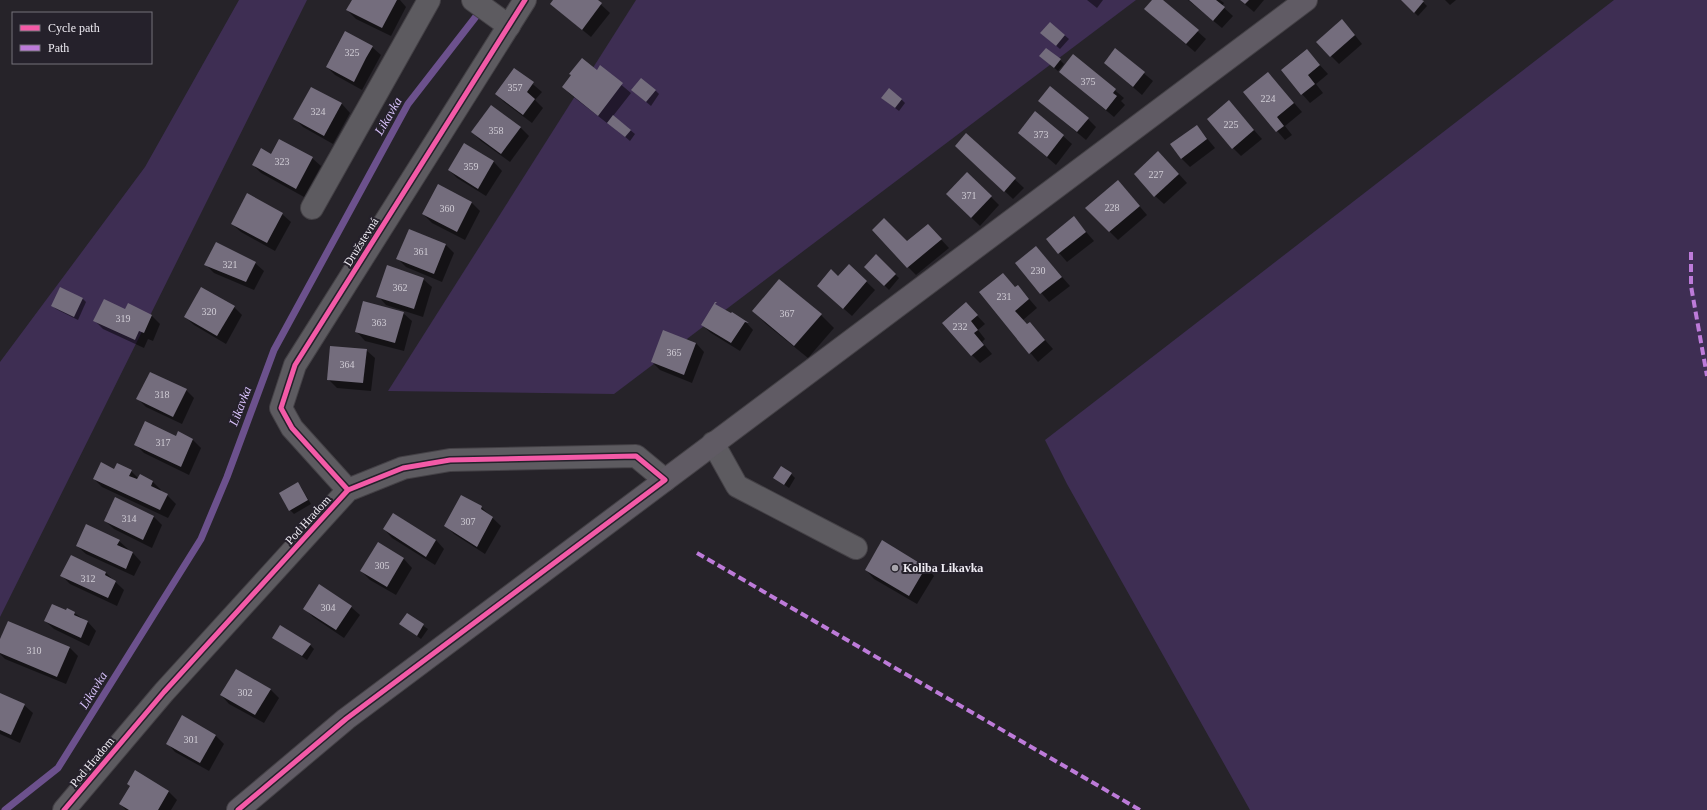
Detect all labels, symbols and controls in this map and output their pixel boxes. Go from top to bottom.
legend [12,12,152,64]
text: Cycle path [48,21,100,35]
text: Path [48,41,69,55]
house number: 325 [345,47,360,58]
house number: 375 [1081,76,1096,87]
house number: 357 [508,82,523,93]
house number: 224 [1261,93,1276,104]
water label: Likavka [371,94,405,138]
house number: 324 [311,106,326,117]
house number: 225 [1224,119,1239,130]
house number: 358 [489,125,504,136]
house number: 373 [1034,129,1049,140]
house number: 323 [275,156,290,167]
house number: 359 [464,161,479,172]
house number: 227 [1149,169,1164,180]
house number: 371 [962,190,977,201]
house number: 228 [1105,202,1120,213]
house number: 360 [440,203,455,214]
street label: Družstevná [341,215,382,269]
house number: 361 [414,246,429,257]
house number: 321 [223,259,238,270]
house number: 230 [1031,265,1046,276]
house number: 362 [393,282,408,293]
house number: 231 [997,291,1012,302]
house number: 320 [202,306,217,317]
house number: 367 [780,308,795,319]
house number: 319 [116,313,131,324]
house number: 363 [372,317,387,328]
house number: 232 [953,321,968,332]
house number: 365 [667,347,682,358]
house number: 364 [340,359,355,370]
water label: Likavka [225,384,255,429]
house number: 318 [155,389,170,400]
house number: 317 [156,437,171,448]
street label: Pod Hradom [282,492,334,547]
house number: 314 [122,513,137,524]
house number: 307 [461,516,476,527]
house number: 305 [375,560,390,571]
place label: Koliba Likavka [903,561,983,575]
marker: Koliba Likavka [890,563,900,573]
house number: 312 [81,573,96,584]
house number: 304 [321,602,336,613]
house number: 310 [27,645,42,656]
water label: Likavka [75,668,111,712]
house number: 302 [238,687,253,698]
street label: Pod Hradom [67,734,117,790]
house number: 301 [184,734,199,745]

